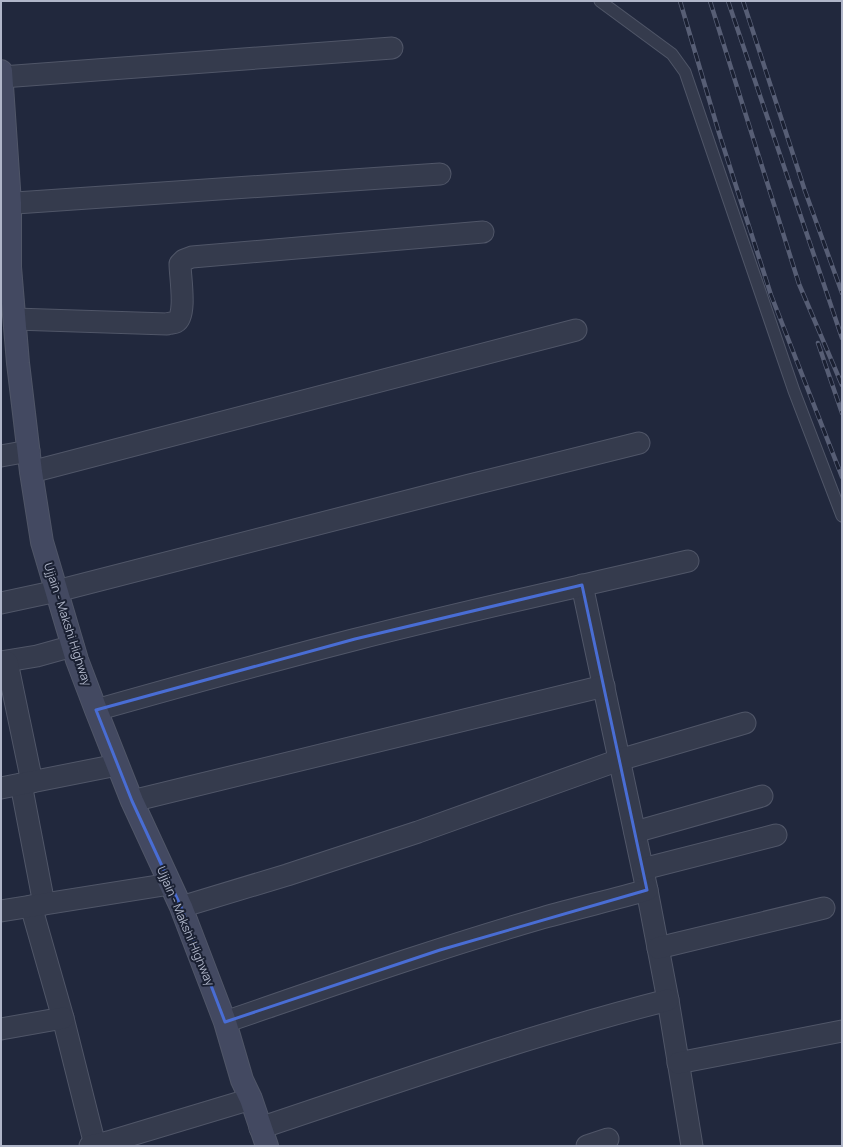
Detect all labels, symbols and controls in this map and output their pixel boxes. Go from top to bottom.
street label: Ujjain - Makshi Highway [40,560,96,689]
street label: Ujjain - Makshi Highway [153,863,219,989]

